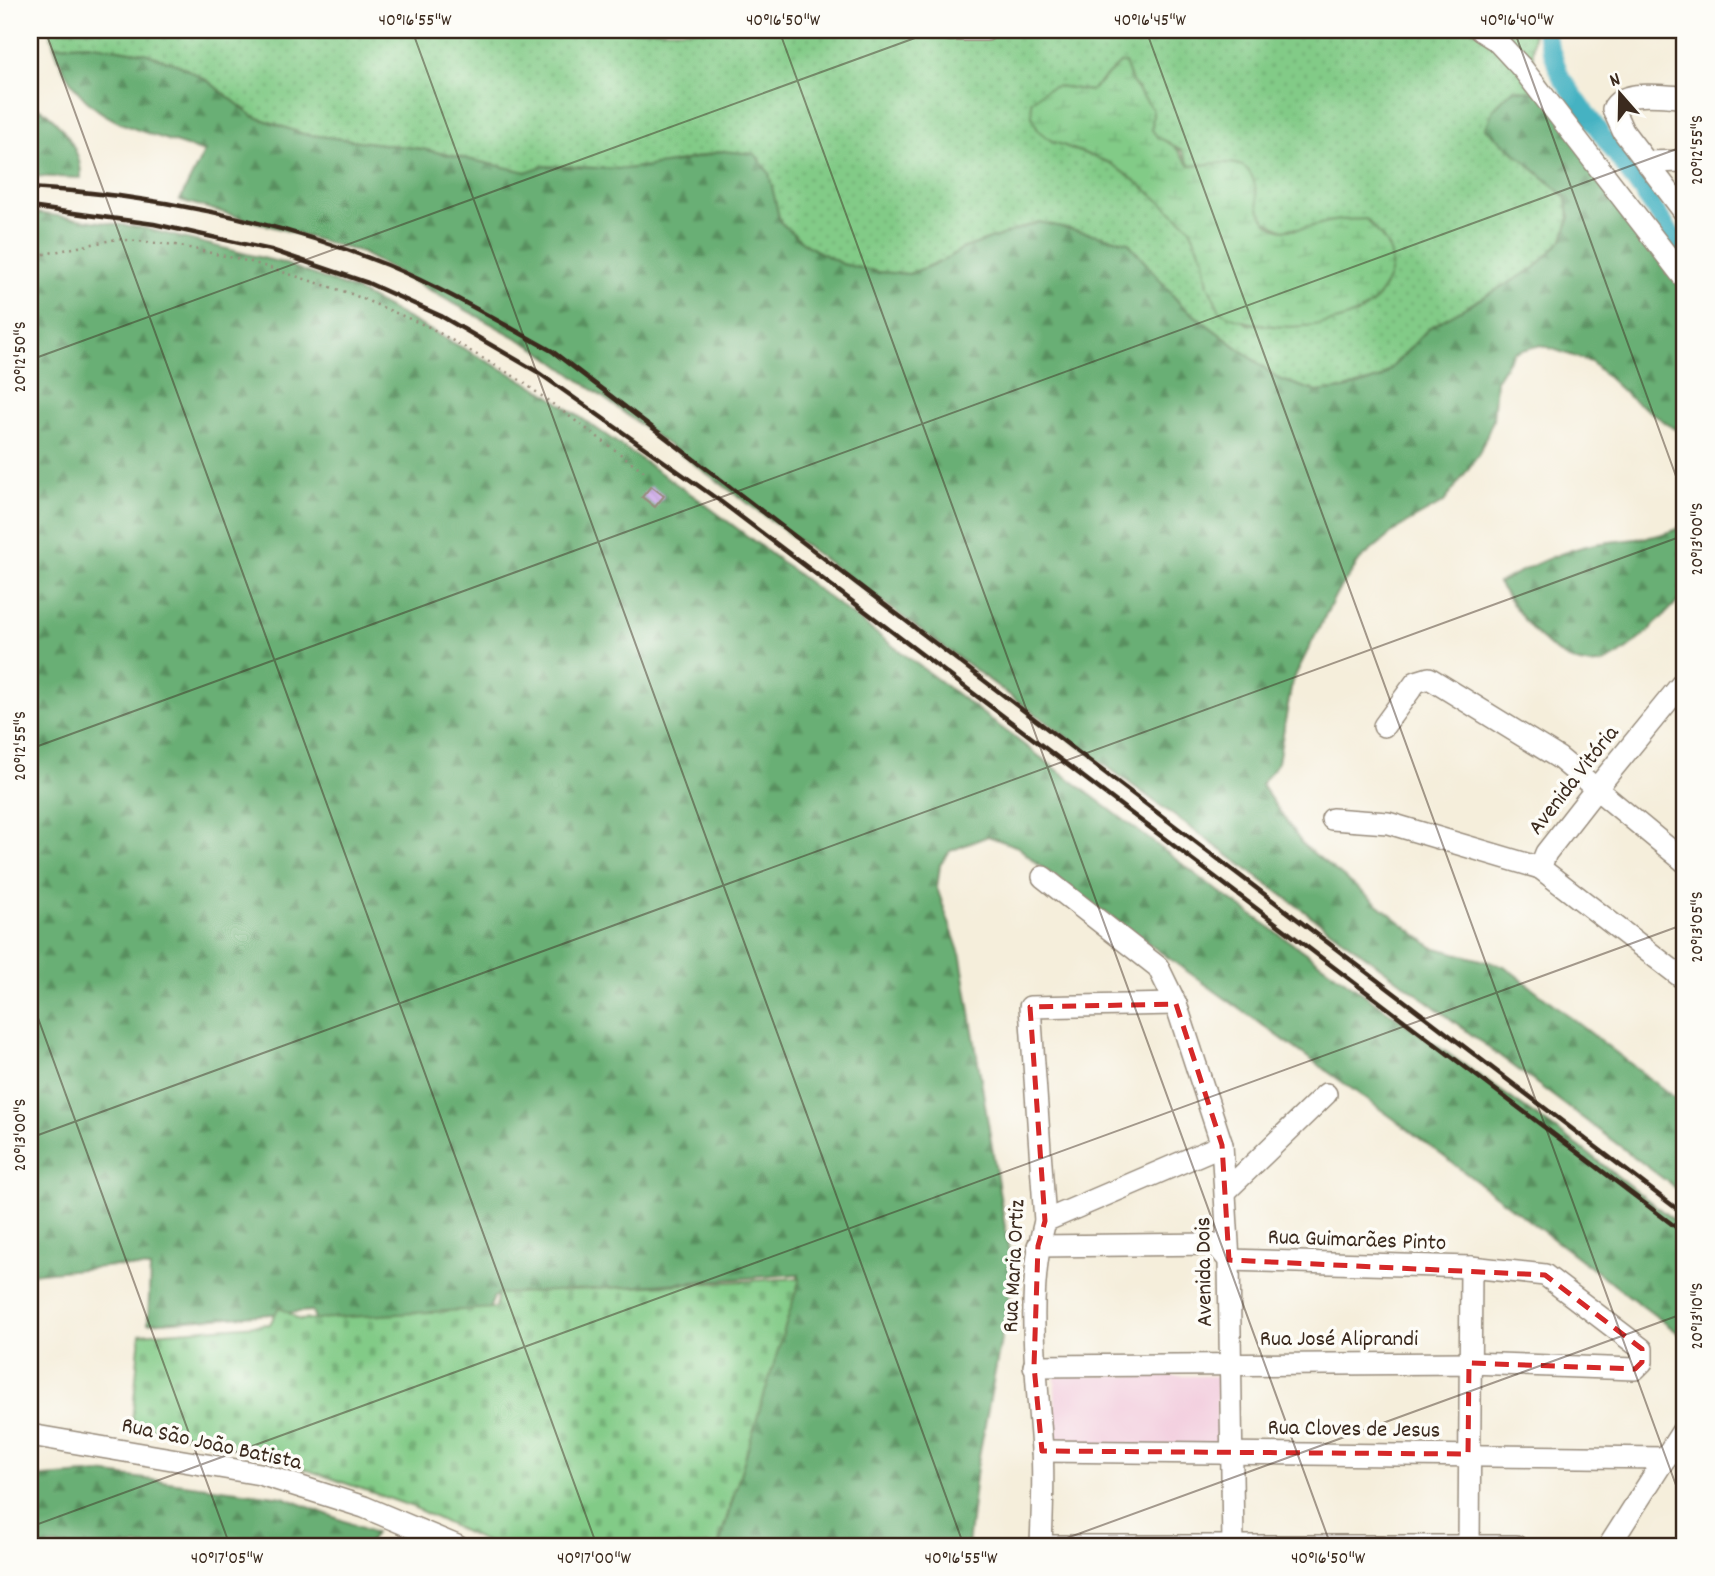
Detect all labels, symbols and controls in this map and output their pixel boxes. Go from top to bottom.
text: 40°16'55"W [379,9,452,34]
text: 40°16'50"W [746,9,821,34]
text: 40°16'45"W [1114,9,1187,34]
text: 40°16'40"W [1480,9,1554,34]
north arrow [1586,60,1656,130]
text: N [1606,67,1624,96]
text: 20°12'55"S [1686,115,1711,185]
text: 20°12'50"S [9,321,34,393]
text: 20°13'00"S [1686,502,1711,575]
text: 20°12'55"S [9,711,34,781]
street label: Avenida Vitória [1521,718,1629,843]
text: 20°13'05"S [1686,891,1711,963]
text: 20°13'00"S [9,1098,34,1171]
street label: Rua Maria Ortiz [996,1198,1035,1334]
street label: Avenida Dois [1188,1217,1223,1327]
street label: Rua Guimarães Pinto [1267,1222,1447,1261]
text: 20°13'10"S [1686,1282,1711,1350]
street label: Rua José Aliprandi [1260,1324,1418,1357]
street label: Rua São João Batista [118,1410,305,1481]
street label: Rua Cloves de Jesus [1267,1412,1441,1449]
text: 40°17'05"W [191,1547,264,1572]
text: 40°17'00"W [557,1547,632,1572]
text: 40°16'55"W [925,1547,998,1572]
text: 40°16'50"W [1291,1547,1366,1572]

